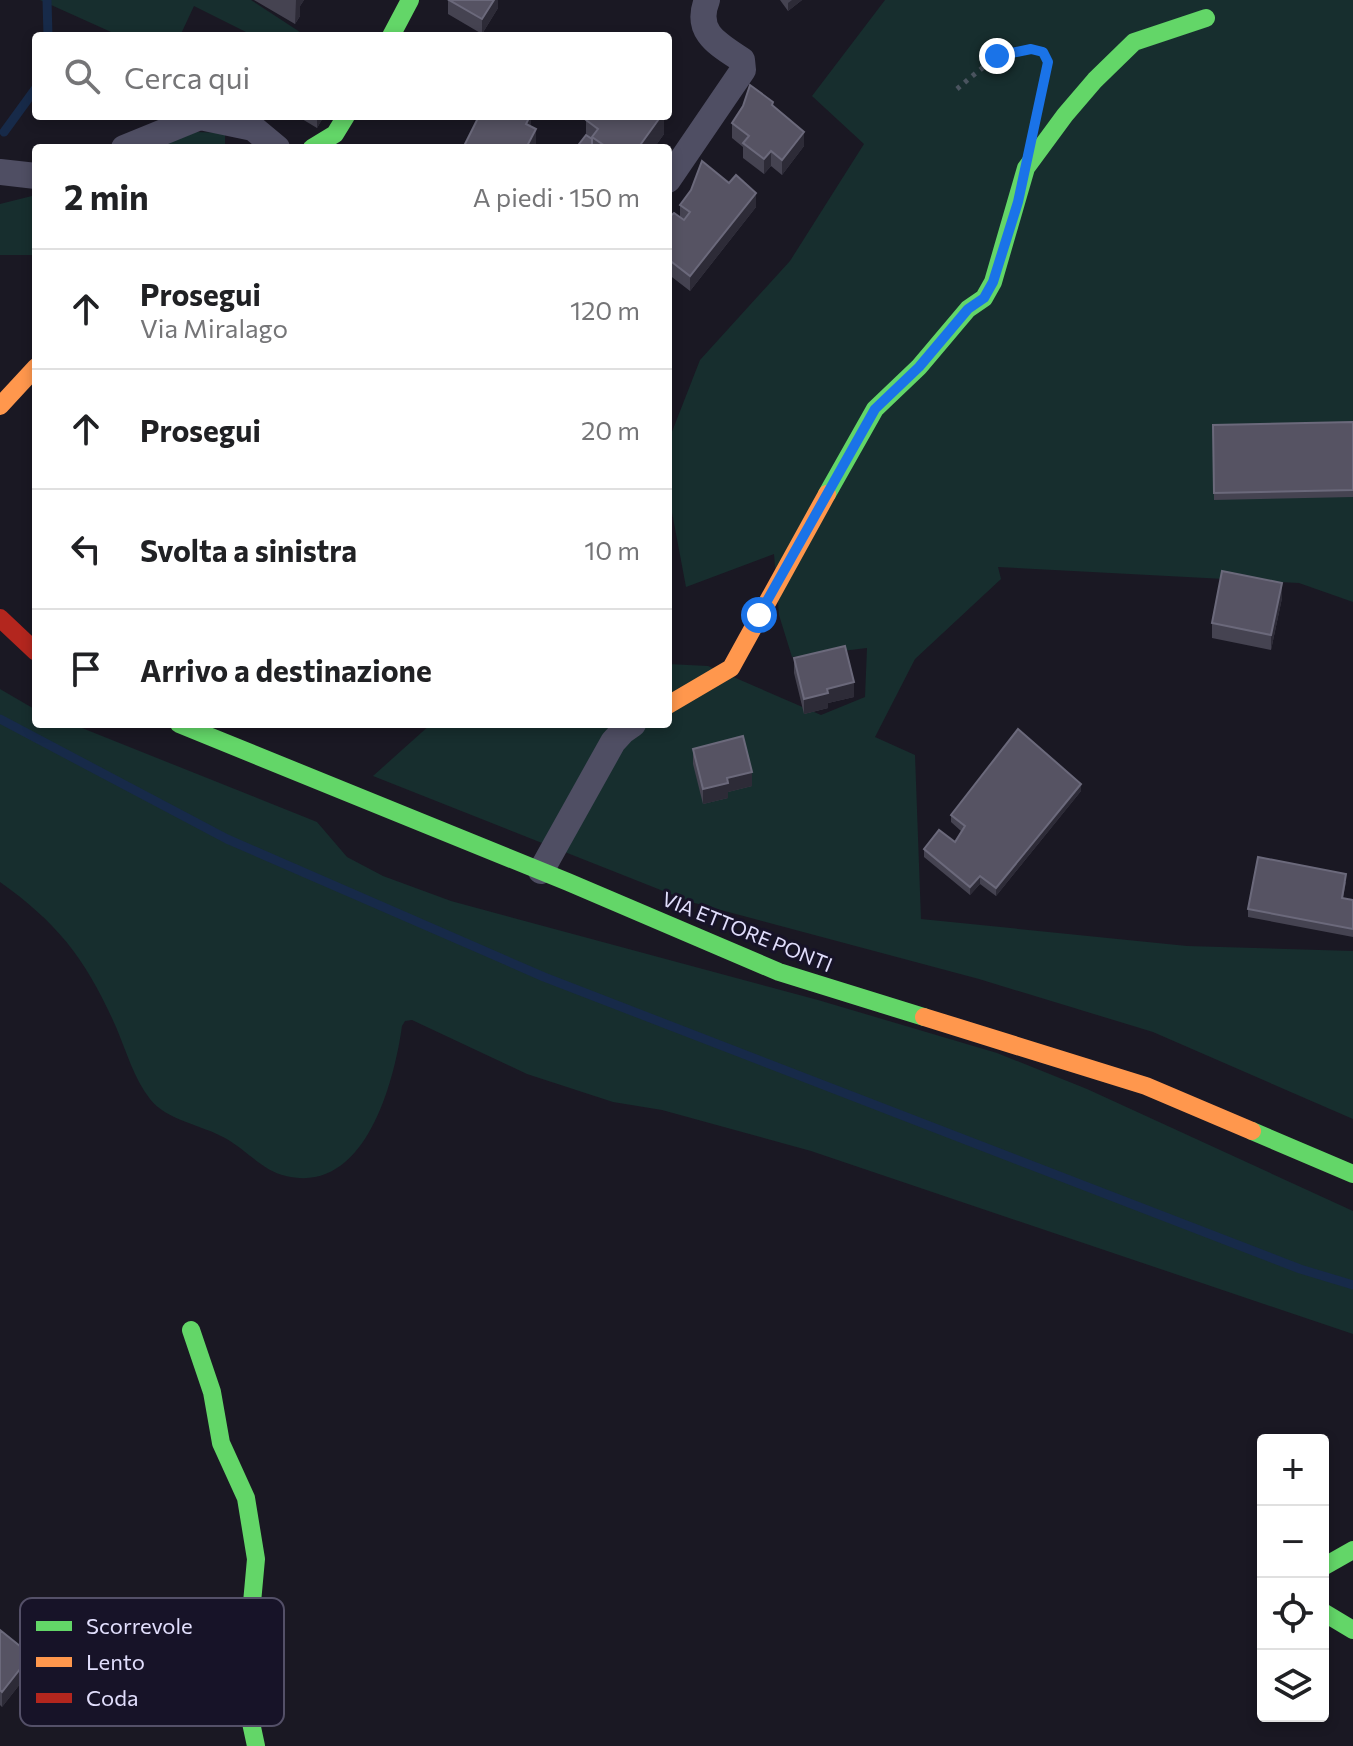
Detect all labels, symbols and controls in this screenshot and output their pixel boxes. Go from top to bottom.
search box [32,32,672,120]
route end [979,38,1015,74]
icon: search [60,54,104,98]
text: Cerca qui [124,58,250,95]
text: 2 min [64,175,149,217]
text: A piedi · 150 m [473,181,640,212]
text: Prosegui [140,275,261,312]
icon: ahead [64,287,108,331]
text: 120 m [570,294,640,325]
text: Via Miralago [140,312,288,343]
icon: ahead [64,407,108,451]
text: Prosegui [140,411,261,448]
text: 20 m [581,414,640,445]
icon: left [64,527,108,571]
text: Svolta a sinistra [140,531,357,568]
text: 10 m [584,534,640,565]
route start [741,597,777,633]
icon: arrive [64,647,108,691]
text: Arrivo a destinazione [140,651,432,688]
street label: VIA ETTORE PONTI [659,886,836,976]
map controls [1257,1434,1329,1722]
button: + [1257,1434,1329,1506]
button: − [1257,1506,1329,1578]
button: locate [1257,1578,1329,1650]
legend [20,1598,284,1726]
text: Scorrevole [86,1612,193,1639]
text: Lento [86,1648,145,1675]
button: layers [1257,1650,1329,1722]
text: Coda [86,1684,138,1711]

